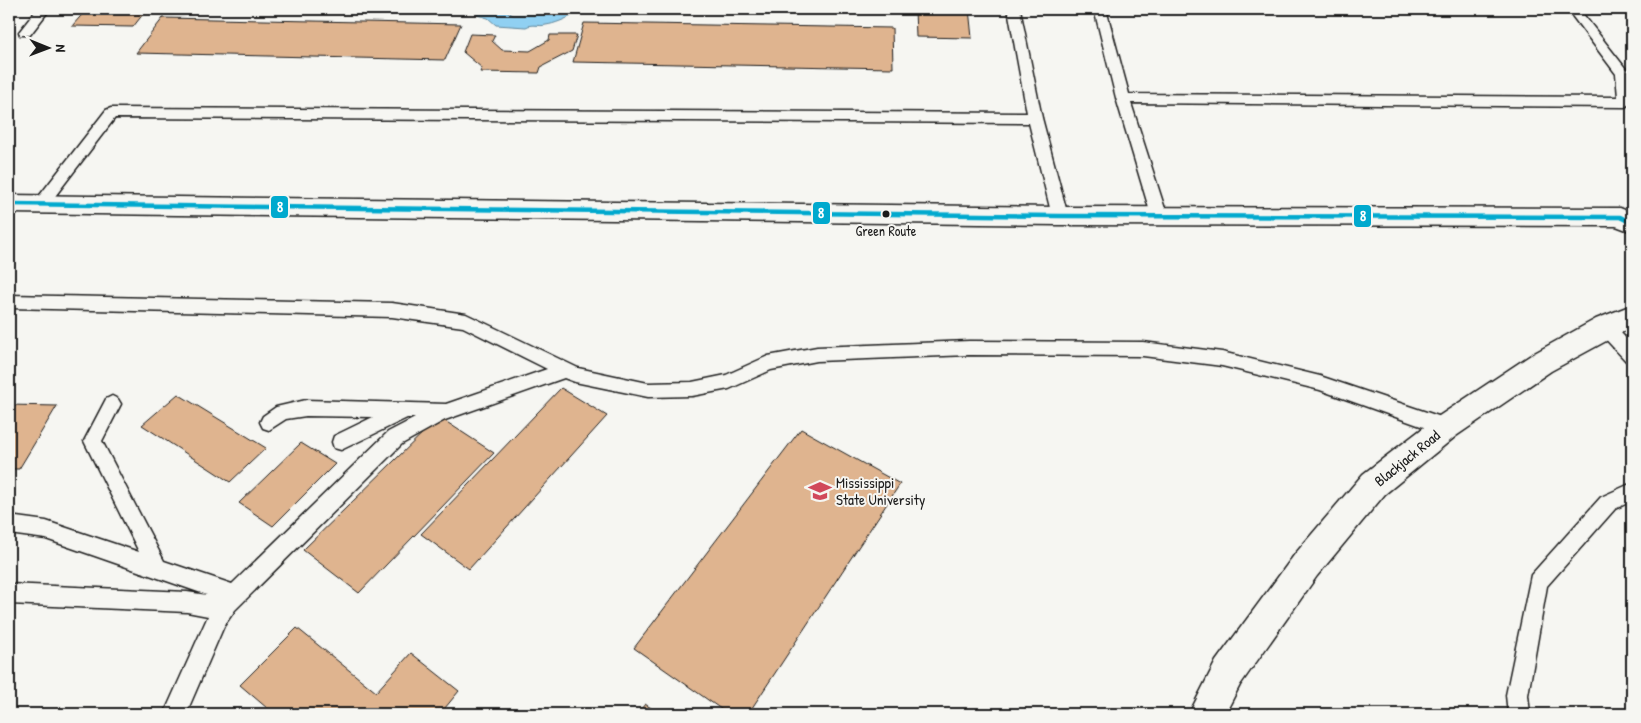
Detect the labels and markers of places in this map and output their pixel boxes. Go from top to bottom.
marker: Green Route [881,209,891,219]
place label: Green Route [856,221,917,240]
place label: Mississippi State University [836,472,925,510]
school or university icon: Mississippi State University [807,478,833,504]

